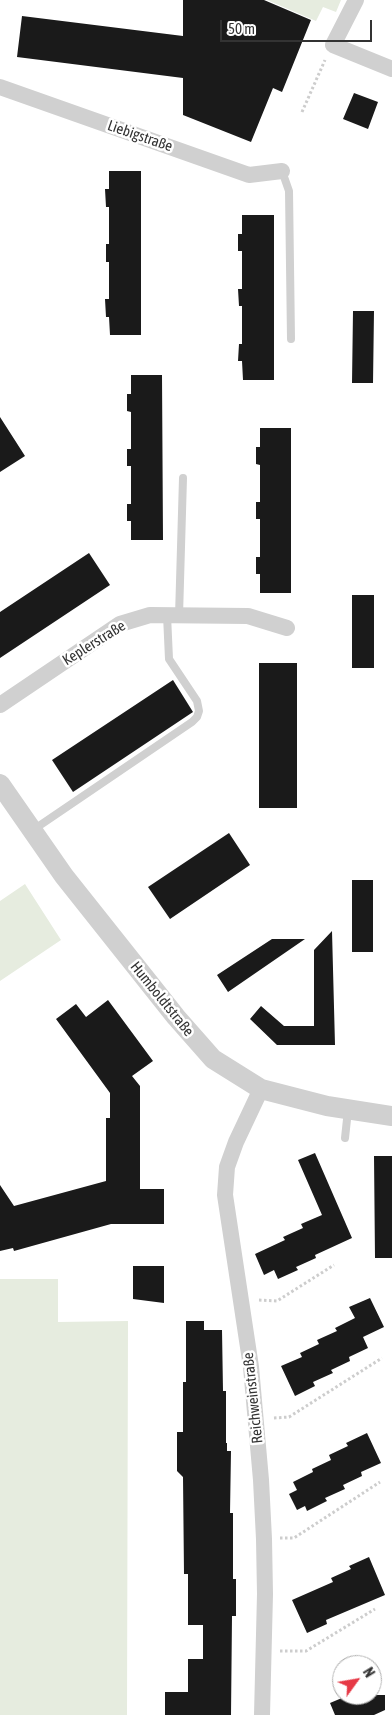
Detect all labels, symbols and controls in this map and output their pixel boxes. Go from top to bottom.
scale bar [222,10,374,42]
text: 50 m [228,20,255,37]
street label: Liebigstraße [105,116,175,156]
street label: Keplerstraße [59,617,129,669]
street label: Humboldtstraße [126,958,198,1040]
street label: Reichweinstraße [239,1352,267,1444]
north arrow [332,1655,382,1705]
text: N [360,1665,378,1680]

